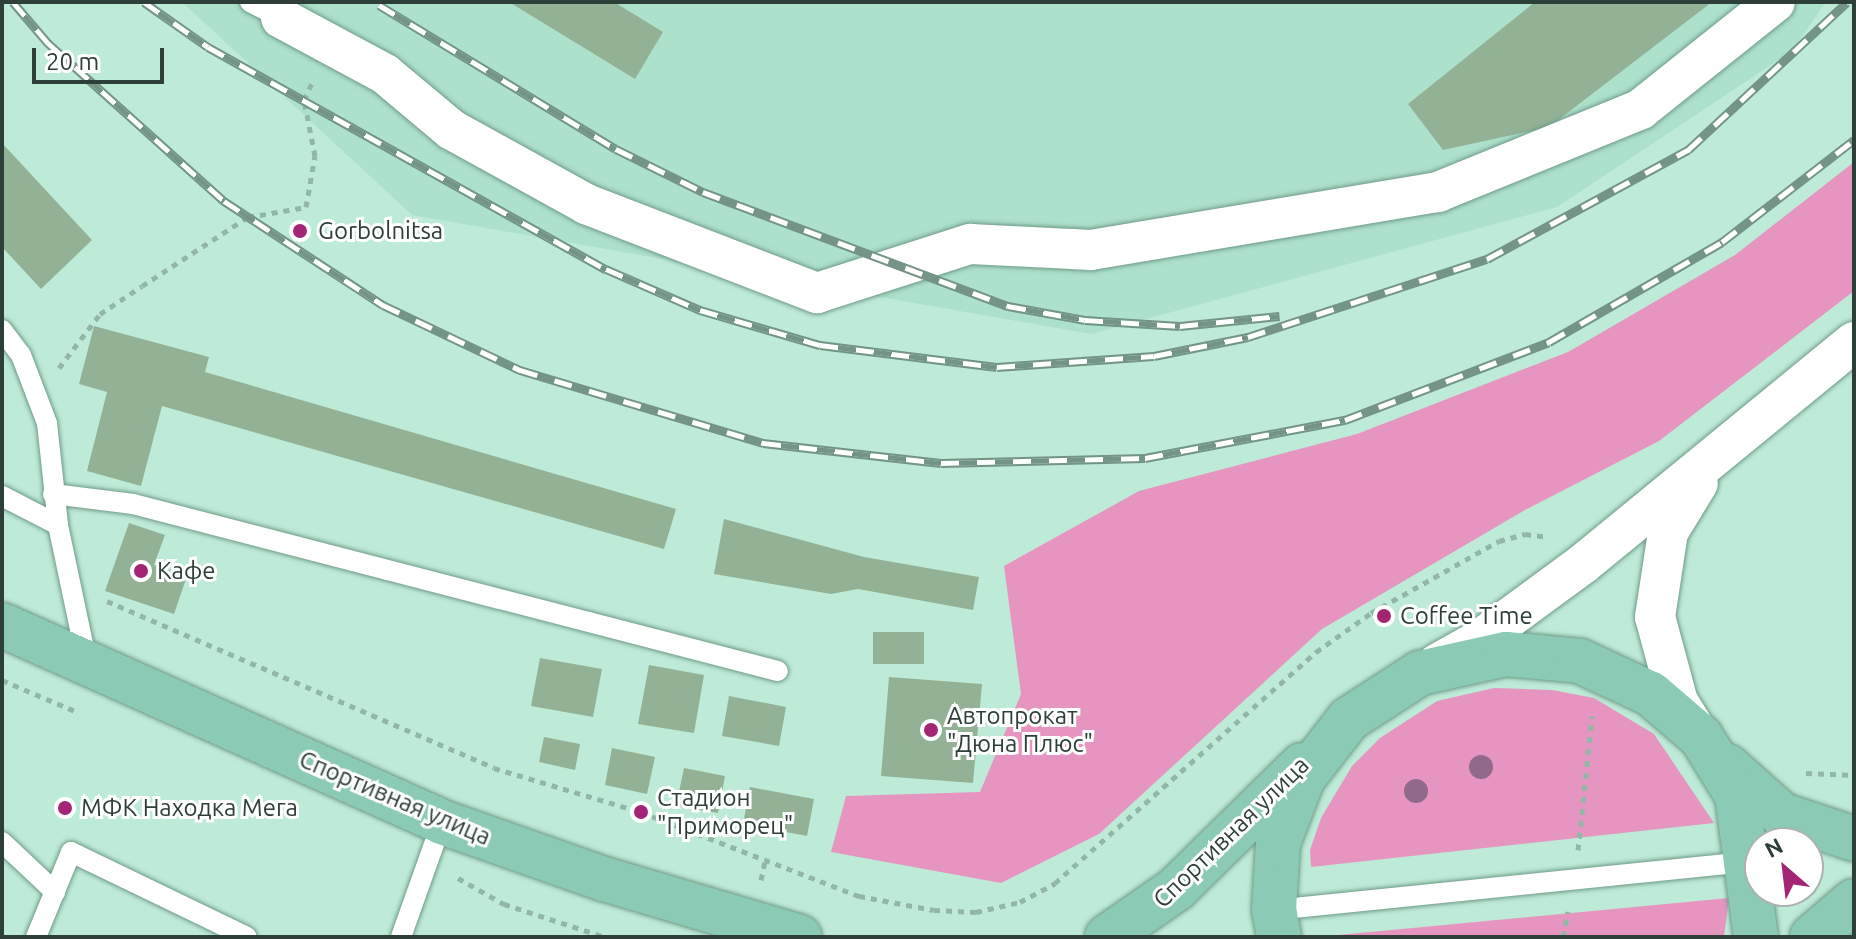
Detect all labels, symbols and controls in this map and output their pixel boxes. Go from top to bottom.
scale bar [36,32,168,82]
text: 20 m [46,48,99,75]
place label: Gorbolnitsa [318,217,443,245]
marker: Gorbolnitsa [289,220,311,242]
place label: Кафе [157,557,215,585]
marker: Кафе [132,562,150,580]
place label: Coffee Time [1400,602,1533,630]
marker: Coffee Time [1375,607,1393,625]
place label: Автопрокат "Дюна Плюс" [947,702,1093,758]
marker: Автопрокат "Дюна Плюс" [922,721,940,739]
street label: Спортивная улица [295,745,495,851]
street label: Спортивная улица [1147,750,1315,914]
place label: Стадион "Приморец" [657,784,793,840]
place label: МФК Находка Мега [81,794,298,822]
marker: МФК Находка Мега [56,799,74,817]
marker: Стадион "Приморец" [632,803,650,821]
north arrow [1744,827,1824,907]
text: N [1760,832,1787,862]

